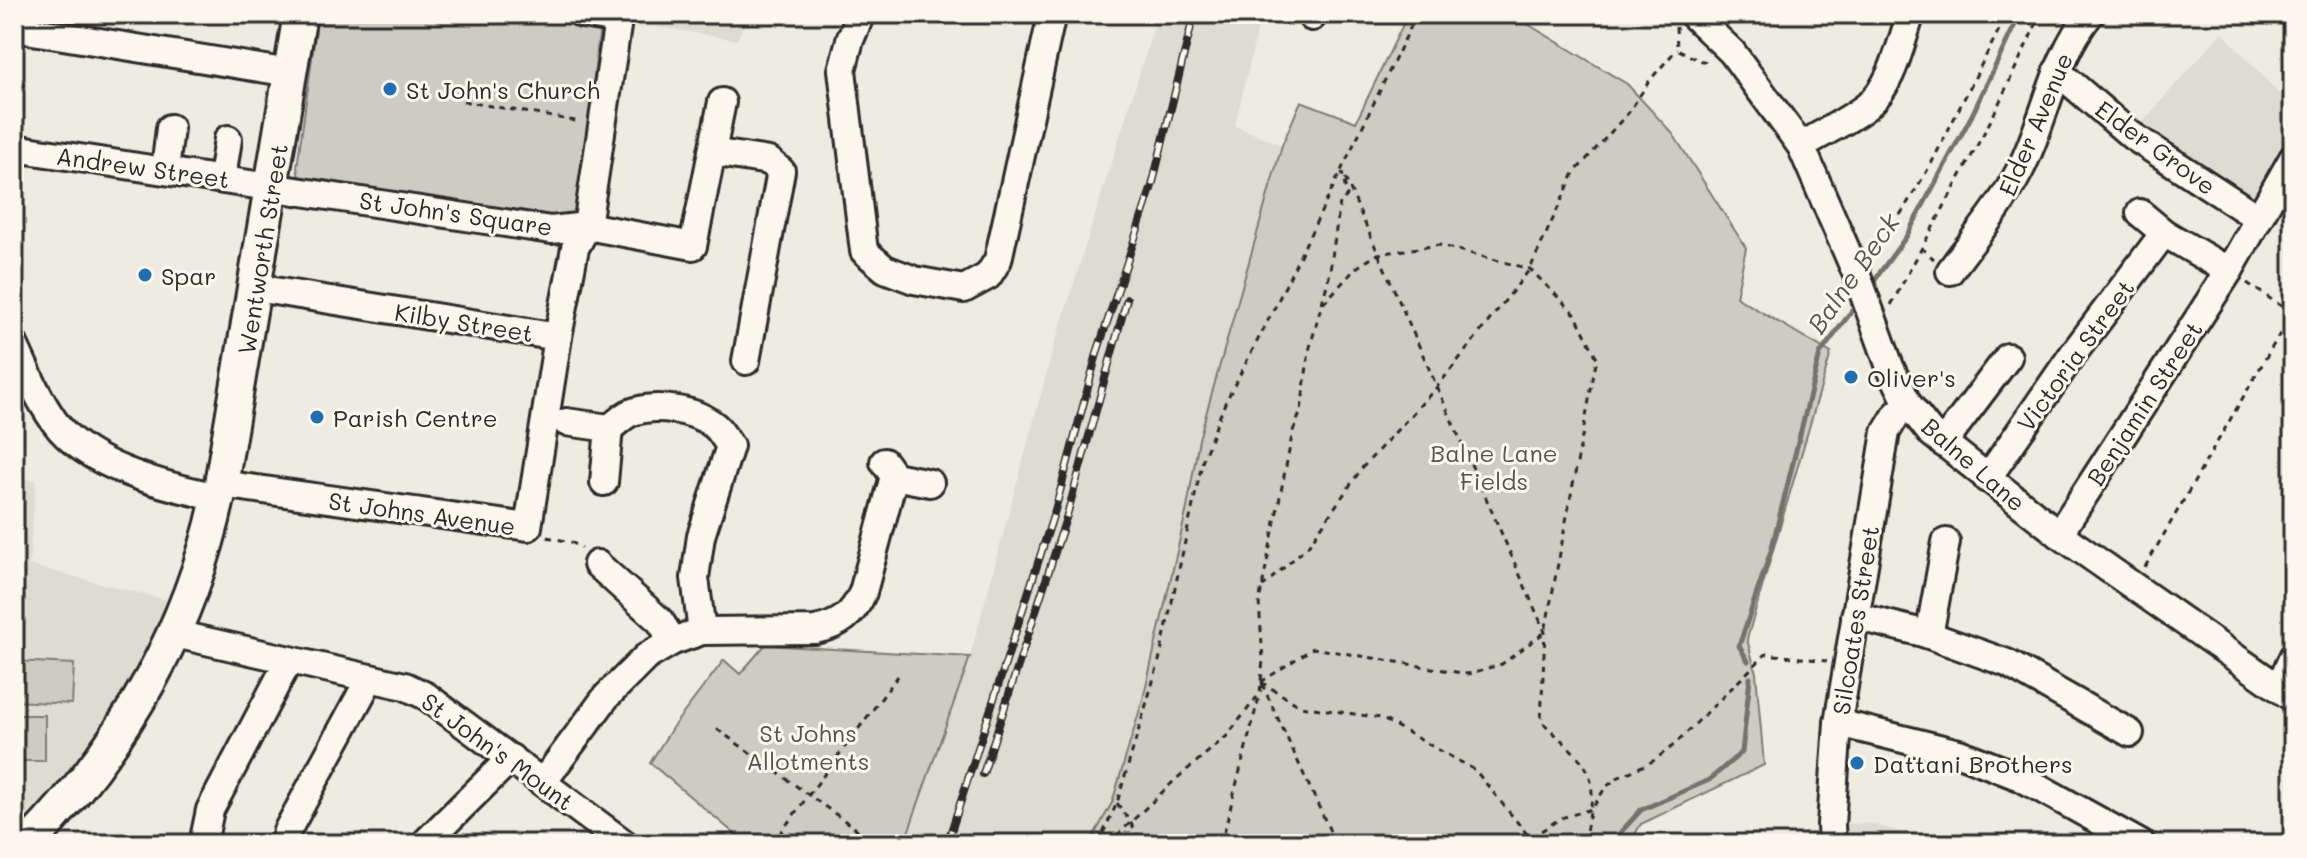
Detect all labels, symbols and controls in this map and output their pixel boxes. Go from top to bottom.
street label: Elder Avenue [1991,48,2079,200]
place label: St John's Church [406,74,600,105]
marker: St John's Church [381,80,399,98]
street label: Elder Grove [2090,93,2222,201]
street label: Andrew Street [54,139,232,195]
street label: Wentworth Street [230,141,294,357]
street label: St John's Square [358,184,554,242]
water label: Balne Beck [1799,205,1907,340]
place label: Spar [161,260,216,291]
marker: Spar [136,266,154,284]
street label: Victoria Street [2010,273,2140,437]
street label: Kilby Street [393,296,535,348]
street label: Benjamin Street [2079,315,2209,491]
place label: Oliver's [1867,362,1956,393]
marker: Oliver's [1842,368,1860,386]
place label: Parish Centre [333,402,498,433]
marker: Parish Centre [308,408,326,426]
street label: Balne Lane [1916,410,2032,518]
park label: Balne Lane Fields [1430,437,1558,496]
street label: St Johns Avenue [327,485,517,541]
street label: Silcoates Street [1825,523,1885,717]
street label: St John's Mount [416,685,580,817]
park label: St Johns Allotments [747,717,869,776]
place label: Dattani Brothers [1873,748,2073,779]
marker: Dattani Brothers [1848,754,1866,772]

